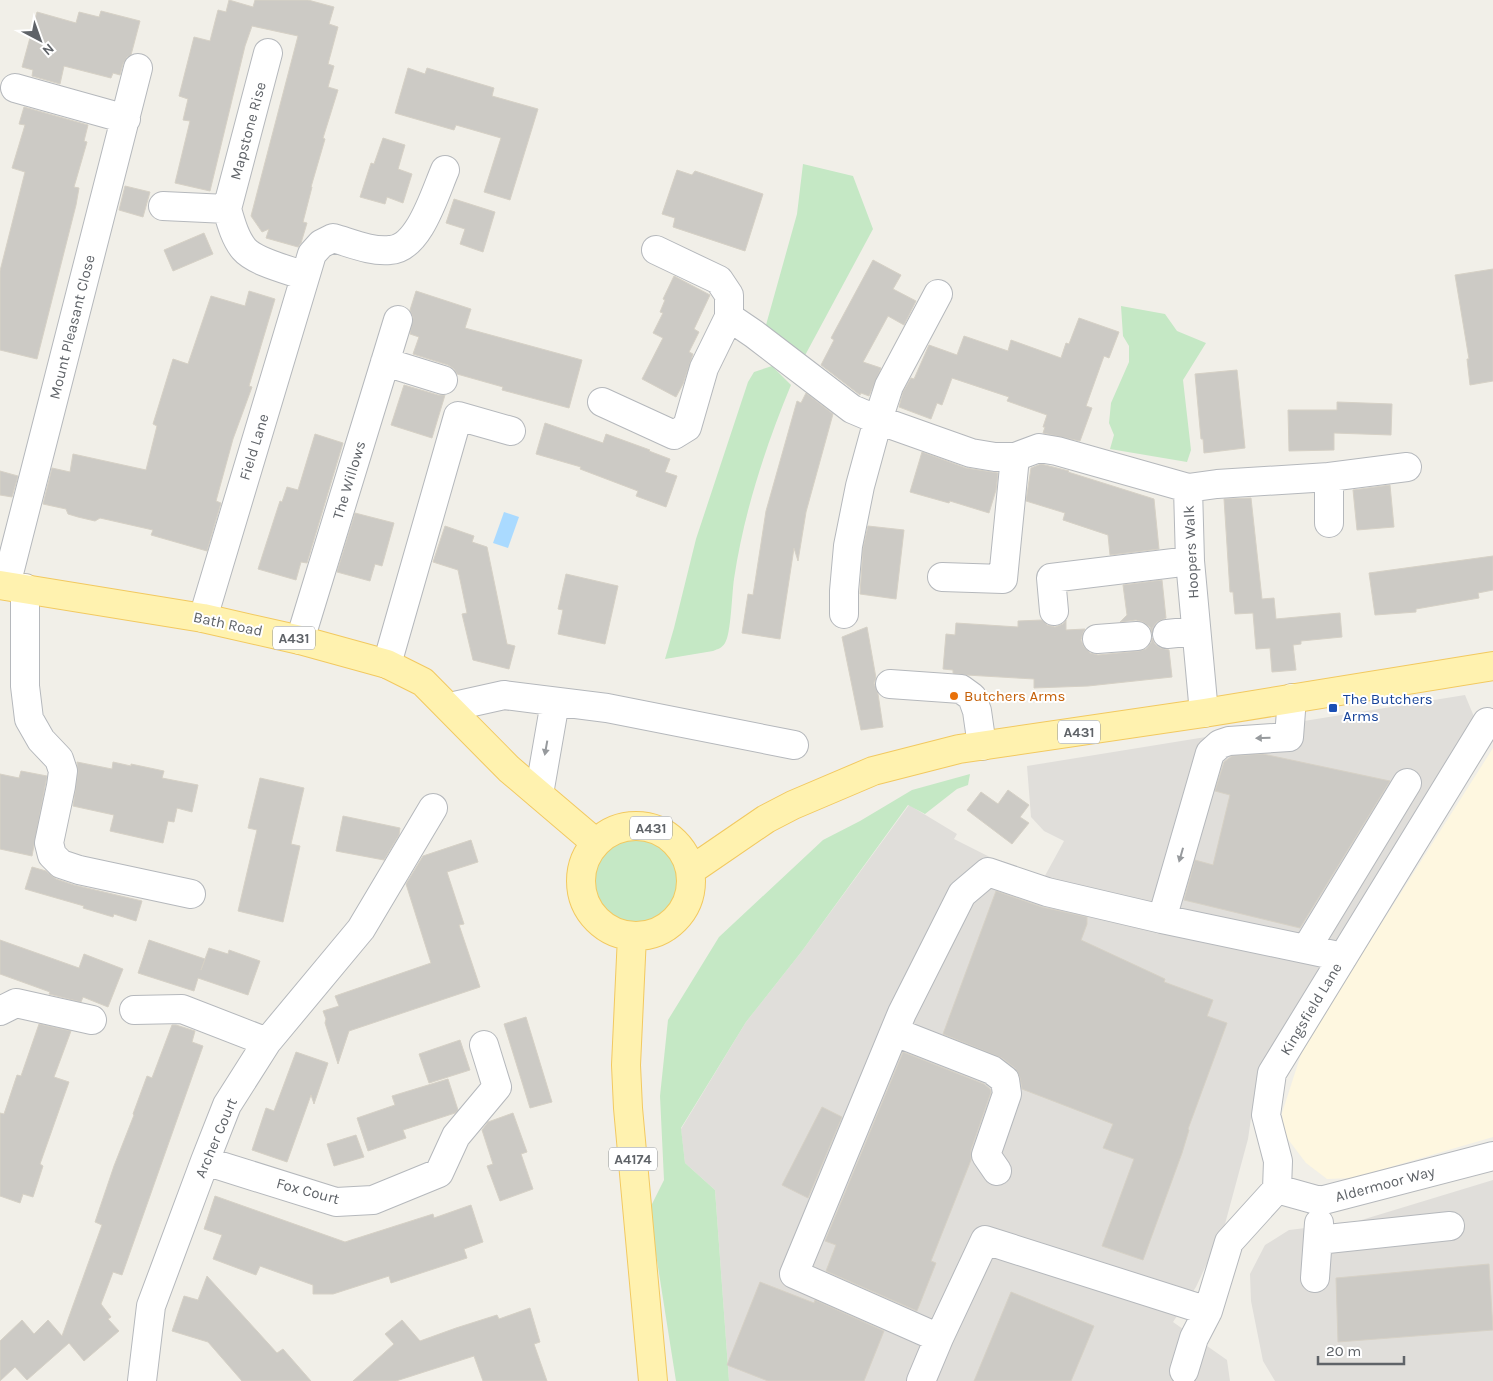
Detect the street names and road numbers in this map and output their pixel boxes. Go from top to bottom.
street label: Mapstone Rise [226,80,270,182]
street label: Mount Pleasant Close [45,253,99,401]
street label: Field Lane [235,412,273,482]
street label: The Willows [329,439,369,521]
street label: Hoopers Walk [1180,505,1202,599]
street label: Bath Road [192,608,264,640]
road number: A431 [273,626,315,650]
road number: A431 [1058,720,1100,744]
road number: A431 [630,816,672,840]
street label: Kingsfield Lane [1276,959,1346,1059]
street label: Archer Court [191,1095,241,1181]
road number: A4174 [609,1148,657,1170]
street label: Aldermoor Way [1333,1162,1437,1206]
street label: Fox Court [275,1174,342,1208]

